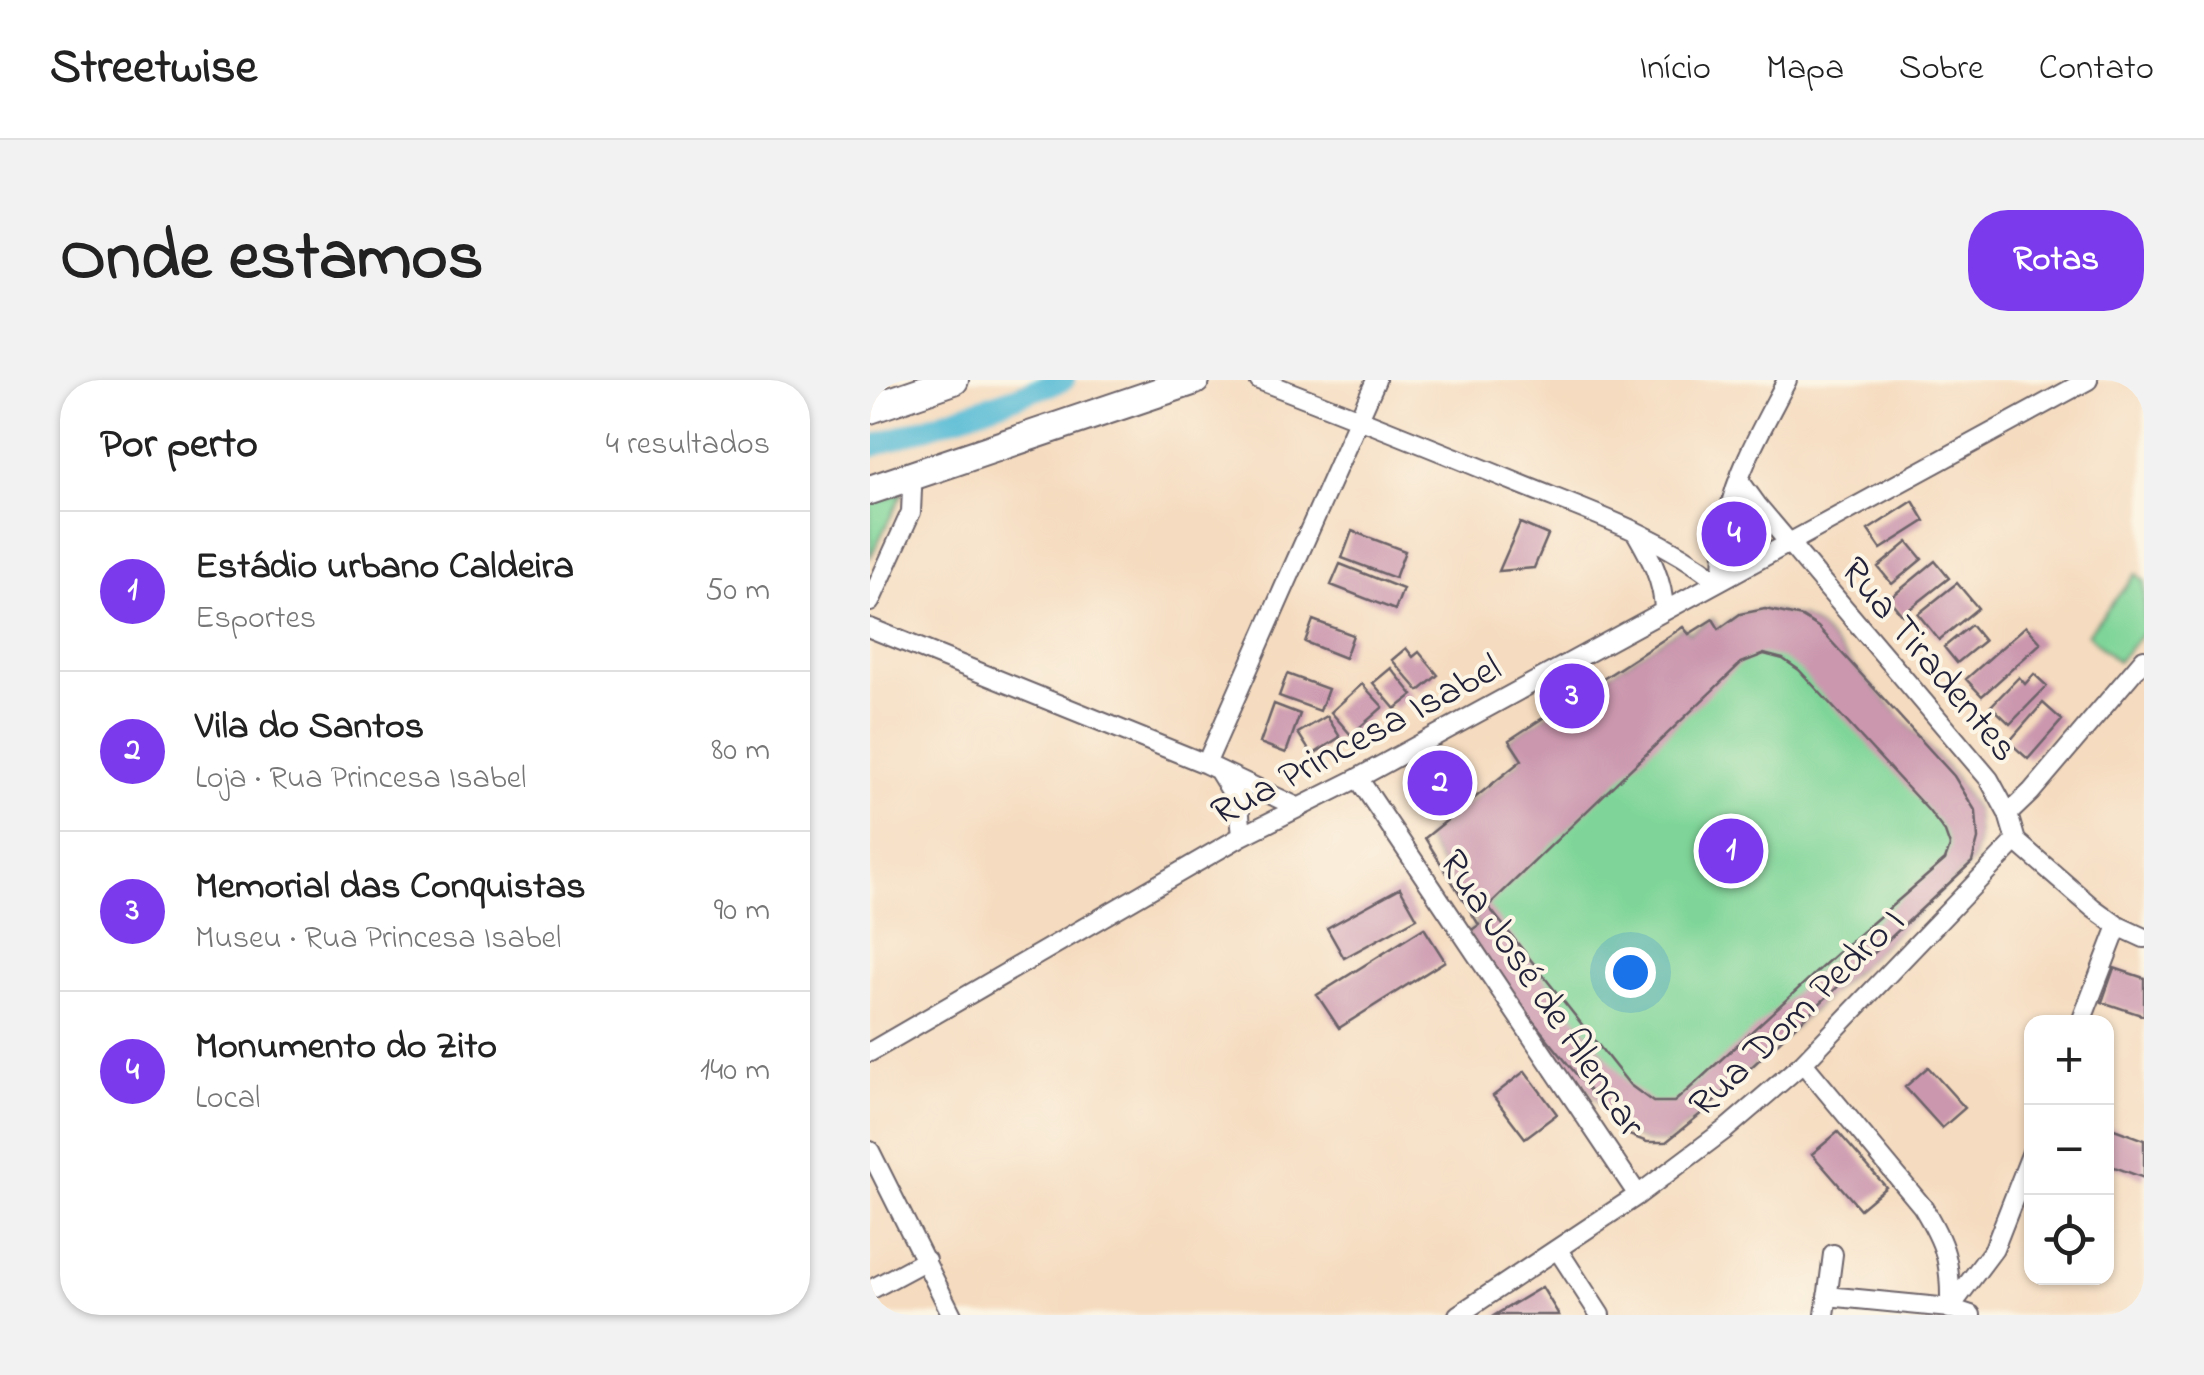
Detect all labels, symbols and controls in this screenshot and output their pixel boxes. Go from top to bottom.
text: Streetwise [50,34,257,104]
text: Início [1639,44,1711,95]
text: Mapa [1766,44,1844,95]
text: Sobre [1899,44,1984,95]
text: Contato [2039,44,2154,95]
text: Onde estamos [60,209,483,311]
button: Rotas [1968,210,2144,311]
text: Por perto [100,415,258,476]
text: 4 resultados [606,422,770,469]
pin: 4 [1702,496,1766,572]
text: Estádio urbano Caldeira [195,540,574,596]
street label: Rua Tiradentes [1824,545,2031,777]
text: 1 [127,568,138,615]
text: 50 m [705,568,770,615]
text: Esportes [195,596,316,643]
street label: Rua Princesa Isabel [1201,640,1513,843]
pin: 3 [1540,658,1604,734]
text: Vila do Santos [195,700,424,756]
text: 2 [125,728,140,775]
text: 80 m [711,728,770,775]
pin: 2 [1408,746,1472,820]
text: Loja · Rua Princesa Isabel [195,756,526,803]
pin: 1 [1698,814,1764,888]
street label: Rua José de Alencar [1422,839,1659,1151]
text: Memorial das Conquistas [195,860,586,916]
text: 3 [126,888,139,935]
text: 90 m [714,888,770,935]
street label: Rua Dom Pedro I [1676,895,1920,1133]
text: Museu · Rua Princesa Isabel [195,916,561,963]
your location [1605,947,1656,998]
map controls [2024,1015,2114,1285]
button: + [2024,1015,2114,1105]
text: Monumento do Zito [195,1020,497,1076]
text: 4 [126,1048,139,1095]
text: 140 m [700,1048,770,1095]
text: Local [195,1076,260,1123]
button: − [2024,1105,2114,1195]
button: locate [2024,1195,2114,1285]

